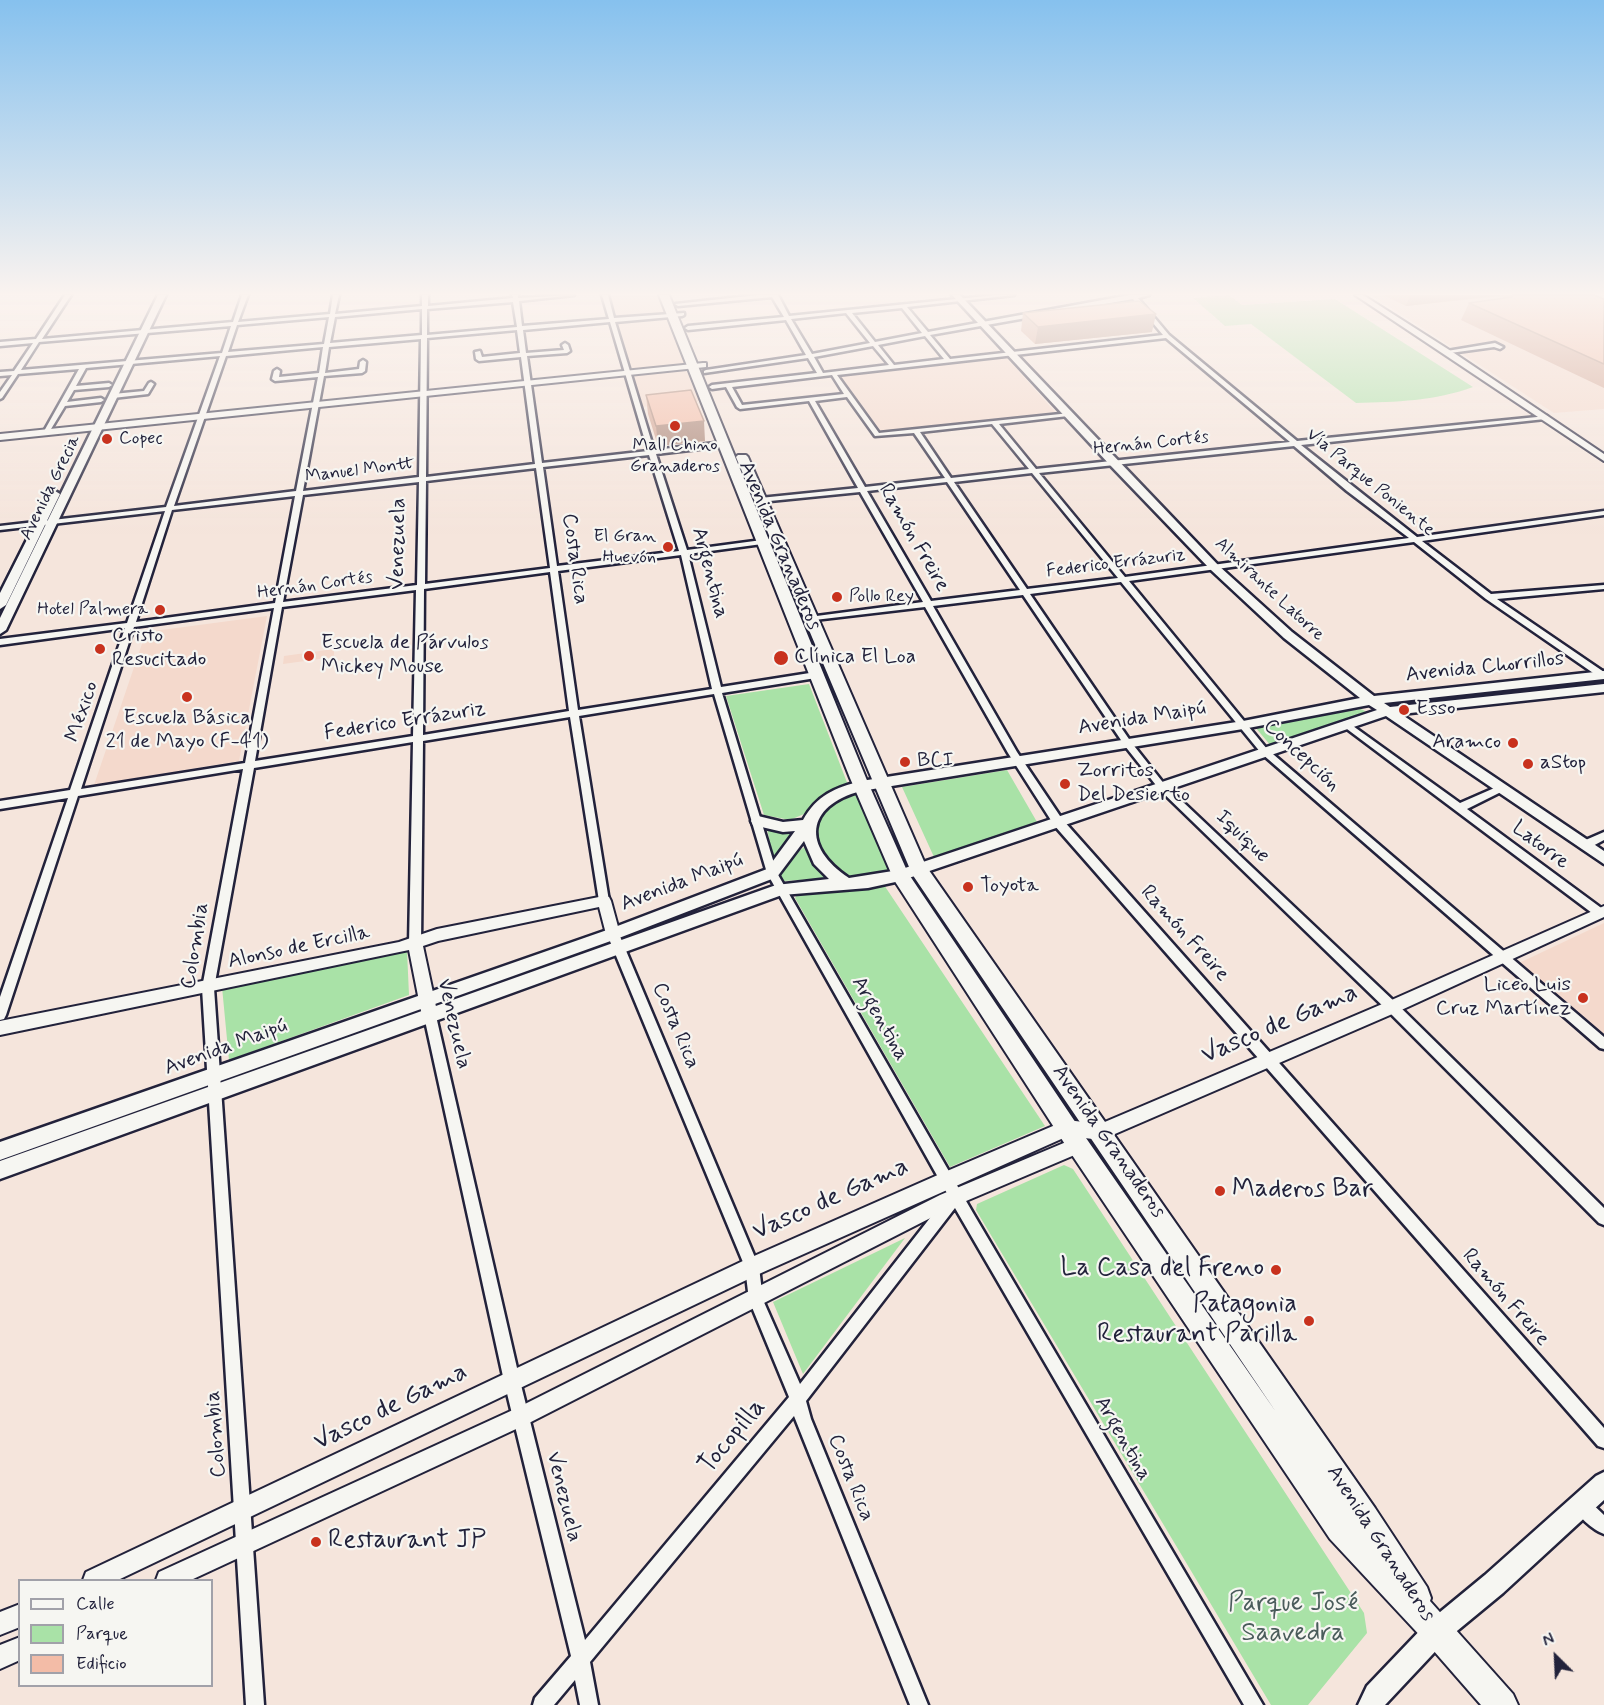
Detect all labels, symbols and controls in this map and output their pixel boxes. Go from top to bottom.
marker: Mall Chino Granaderos [668,419,682,433]
street label: Vía Parque Poniente [1301,425,1439,541]
street label: Hernán Cortés [1092,427,1210,461]
place label: Copec [119,428,163,450]
street label: Avenida Grecia [16,432,86,544]
marker: Copec [100,432,114,446]
place label: Mall Chino Granaderos [630,435,720,478]
street label: Manuel Montt [304,454,416,488]
street label: Avenida Granaderos [732,458,826,634]
street label: Ramón Freire [872,479,954,597]
street label: Venezuela [386,498,412,590]
street label: Costa Rica [555,512,593,606]
street label: Argentina [685,525,733,621]
place label: El Gran Huevón [593,526,656,568]
street label: Almirante Latorre [1210,534,1328,646]
marker: El Gran Huevón [661,540,675,554]
street label: Federico Errázuriz [1045,545,1187,583]
street label: Hernán Cortés [256,567,374,605]
place label: Pollo Rey [849,586,914,608]
marker: Pollo Rey [830,590,844,604]
place label: Hotel Palmera [37,599,148,621]
marker: Hotel Palmera [153,603,167,617]
place label: Cristo Resucitado [112,624,206,674]
place label: Escuela de Párvulos Mickey Mouse [321,631,489,681]
marker: Cristo Resucitado [93,642,107,656]
place label: Clínica El Loa [794,645,916,671]
street label: Avenida Chorrillos [1405,647,1565,689]
marker: Escuela de Párvulos Mickey Mouse [302,649,316,663]
marker: Clínica El Loa [772,649,790,667]
street label: México [61,678,105,746]
marker: Escuela Básica 21 de Mayo (F-41) [180,690,194,704]
street label: Avenida Maipú [1076,696,1208,742]
street label: Federico Errázuriz [322,697,488,747]
place label: Esso [1416,697,1455,723]
marker: Esso [1397,703,1411,717]
place label: Escuela Básica 21 de Mayo (F-41) [105,706,269,756]
street label: Concepción [1257,714,1345,798]
place label: Aramco [1432,730,1501,756]
marker: Aramco [1506,736,1520,750]
place label: BCI [917,749,954,775]
place label: aStop [1540,751,1586,777]
marker: BCI [898,755,912,769]
marker: aStop [1521,757,1535,771]
place label: Zorritos Del Desierto [1077,759,1190,809]
marker: Zorritos Del Desierto [1058,777,1072,791]
street label: Iquique [1210,805,1274,869]
street label: Latorre [1506,816,1574,876]
street label: Avenida Maipú [617,848,747,918]
place label: Toyota [980,874,1039,900]
marker: Toyota [961,880,975,894]
street label: Ramón Freire [1134,881,1234,987]
street label: Colombia [177,901,215,991]
street label: Alonso de Ercilla [226,921,372,975]
street label: Argentina [845,972,913,1066]
place label: Liceo Luis Cruz Martínez [1436,973,1571,1023]
street label: Venezuela [430,976,476,1072]
street label: Vasco de Gama [1197,978,1363,1072]
street label: Costa Rica [646,979,704,1073]
marker: Liceo Luis Cruz Martínez [1576,991,1590,1005]
street label: Avenida Maipú [161,1014,291,1082]
street label: Avenida Granaderos [1046,1061,1170,1223]
street label: Vasco de Gama [748,1152,914,1248]
place label: Maderos Bar [1232,1175,1373,1207]
marker: Maderos Bar [1213,1184,1227,1198]
street label: Ramón Freire [1456,1244,1554,1352]
place label: La Casa del Freno [1060,1254,1264,1286]
marker: La Casa del Freno [1269,1263,1283,1277]
place label: Patagonia Restaurant Parilla [1097,1290,1297,1352]
marker: Patagonia Restaurant Parilla [1302,1314,1316,1328]
street label: Vasco de Gama [309,1357,473,1459]
street label: Colombia [201,1390,233,1478]
street label: Argentina [1088,1392,1156,1486]
street label: Tocopilla [693,1393,773,1481]
street label: Costa Rica [821,1431,879,1525]
street label: Venezuela [540,1449,586,1545]
street label: Avenida Granaderos [1320,1461,1440,1627]
place label: Restaurant JP [328,1526,486,1558]
marker: Restaurant JP [309,1535,323,1549]
legend [18,1579,213,1687]
park label: Parque José Saavedra [1228,1589,1358,1650]
text: Calle [76,1592,115,1616]
text: Parque [76,1622,128,1646]
north arrow [1526,1627,1586,1687]
text: N [1539,1628,1558,1652]
text: Edificio [76,1652,127,1676]

